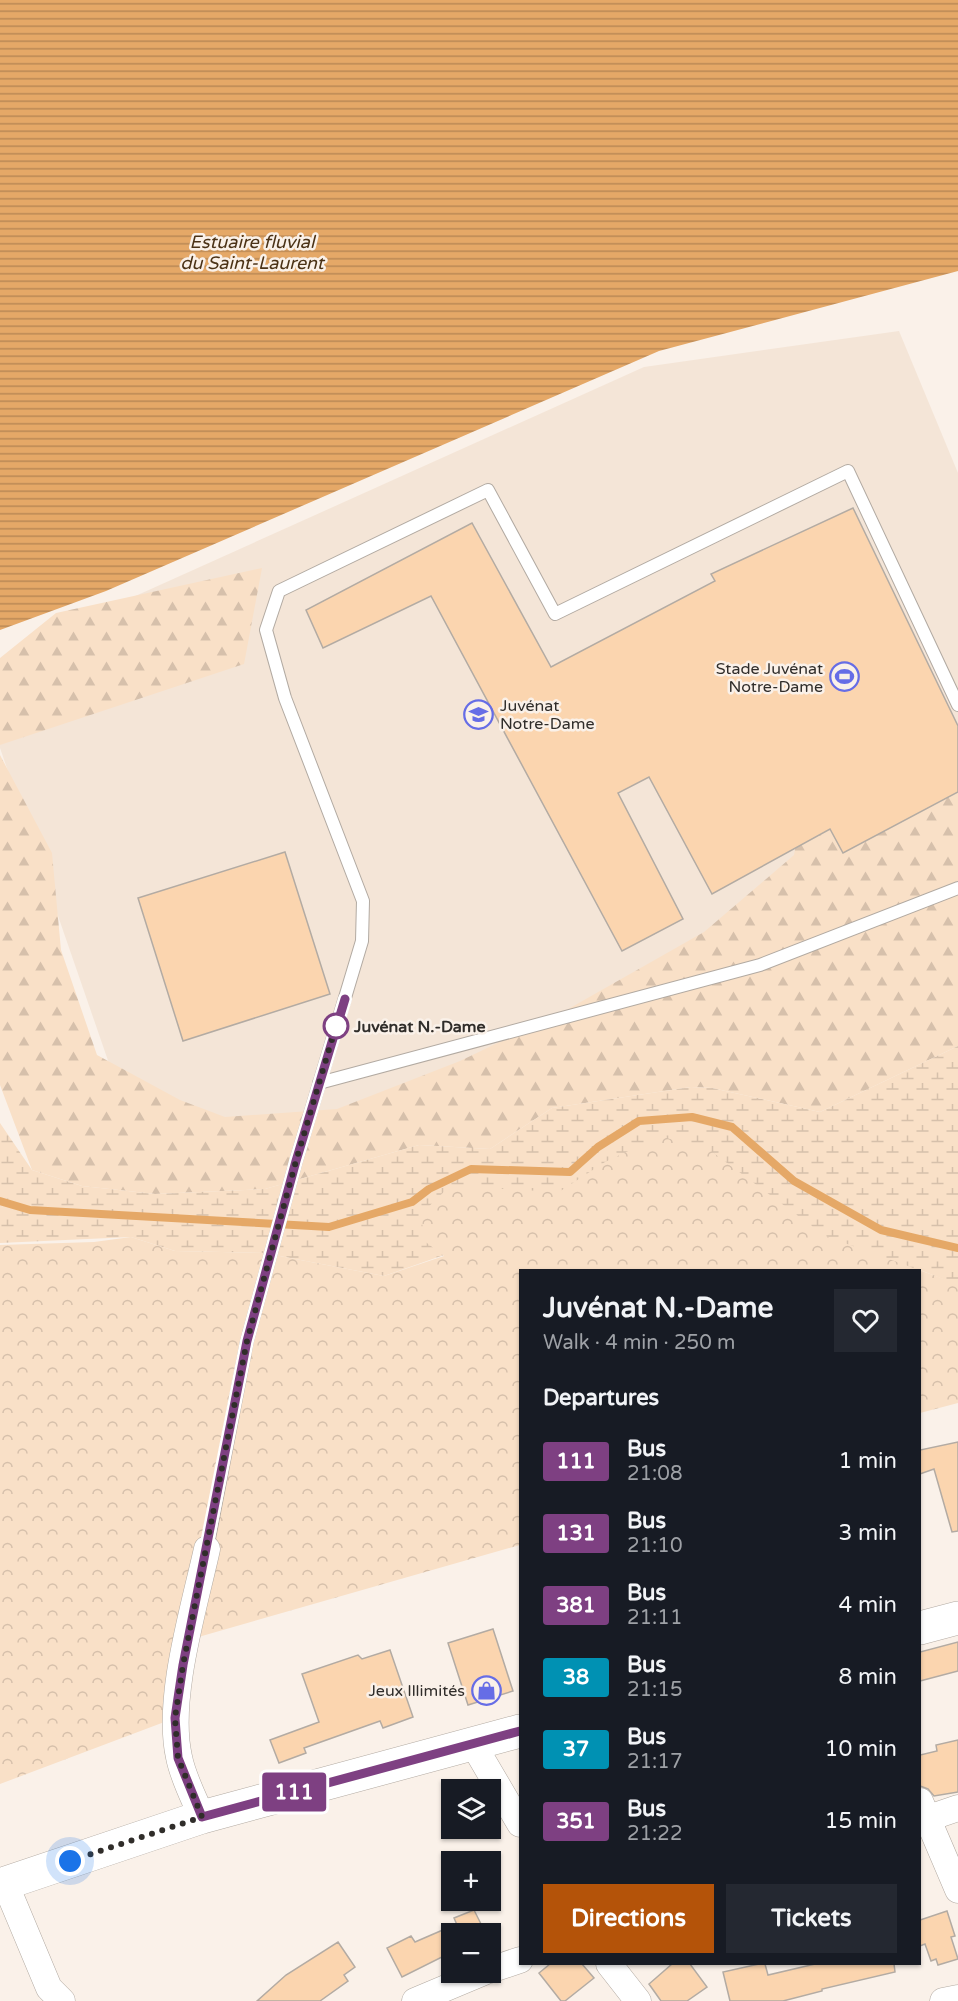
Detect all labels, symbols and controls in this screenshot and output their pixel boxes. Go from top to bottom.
water label: Estuaire fluvial du Saint-Laurent [180,231,326,274]
place label: Stade Juvénat Notre-Dame [716,659,823,697]
sports icon: Stade Juvénat Notre-Dame [828,661,860,693]
place label: Juvénat Notre-Dame [500,696,594,734]
school or university icon: Juvénat Notre-Dame [463,698,495,730]
marker: Juvénat N.-Dame [323,1013,349,1039]
place label: Juvénat N.-Dame [353,1017,486,1037]
button: heart [834,1289,897,1352]
text: Juvénat N.-Dame [543,1291,773,1325]
text: Walk · 4 min · 250 m [543,1331,735,1355]
text: Departures [543,1385,659,1411]
text: Bus [627,1436,666,1462]
text: 1 min [838,1448,897,1474]
text: 111 [556,1449,596,1474]
text: 21:08 [627,1462,682,1486]
text: Bus [627,1508,666,1534]
text: 3 min [838,1520,897,1546]
text: 131 [556,1521,596,1546]
text: 21:10 [627,1534,682,1558]
text: Bus [627,1580,666,1606]
text: 4 min [838,1592,897,1618]
text: 381 [556,1593,596,1618]
text: 21:11 [627,1606,682,1630]
text: Bus [627,1652,666,1678]
text: 8 min [838,1664,897,1690]
text: 38 [563,1665,589,1690]
shop icon: Jeux Illimités [470,1674,502,1706]
text: 21:15 [627,1678,682,1702]
place label: Jeux Illimités [368,1681,465,1701]
text: Bus [627,1724,666,1750]
text: 10 min [825,1736,897,1762]
text: 37 [563,1737,589,1762]
text: 21:17 [627,1750,682,1774]
line badge: 111 [260,1772,328,1812]
map controls [441,1779,501,1983]
button: layers [441,1779,501,1839]
text: 111 [274,1780,314,1805]
text: Bus [627,1796,666,1822]
text: 15 min [825,1808,897,1834]
text: 351 [556,1809,596,1834]
text: 21:22 [627,1822,682,1846]
your location [55,1846,85,1876]
button: + [441,1851,501,1911]
button: Directions [543,1884,714,1953]
button: Tickets [726,1884,897,1953]
button: − [441,1923,501,1983]

